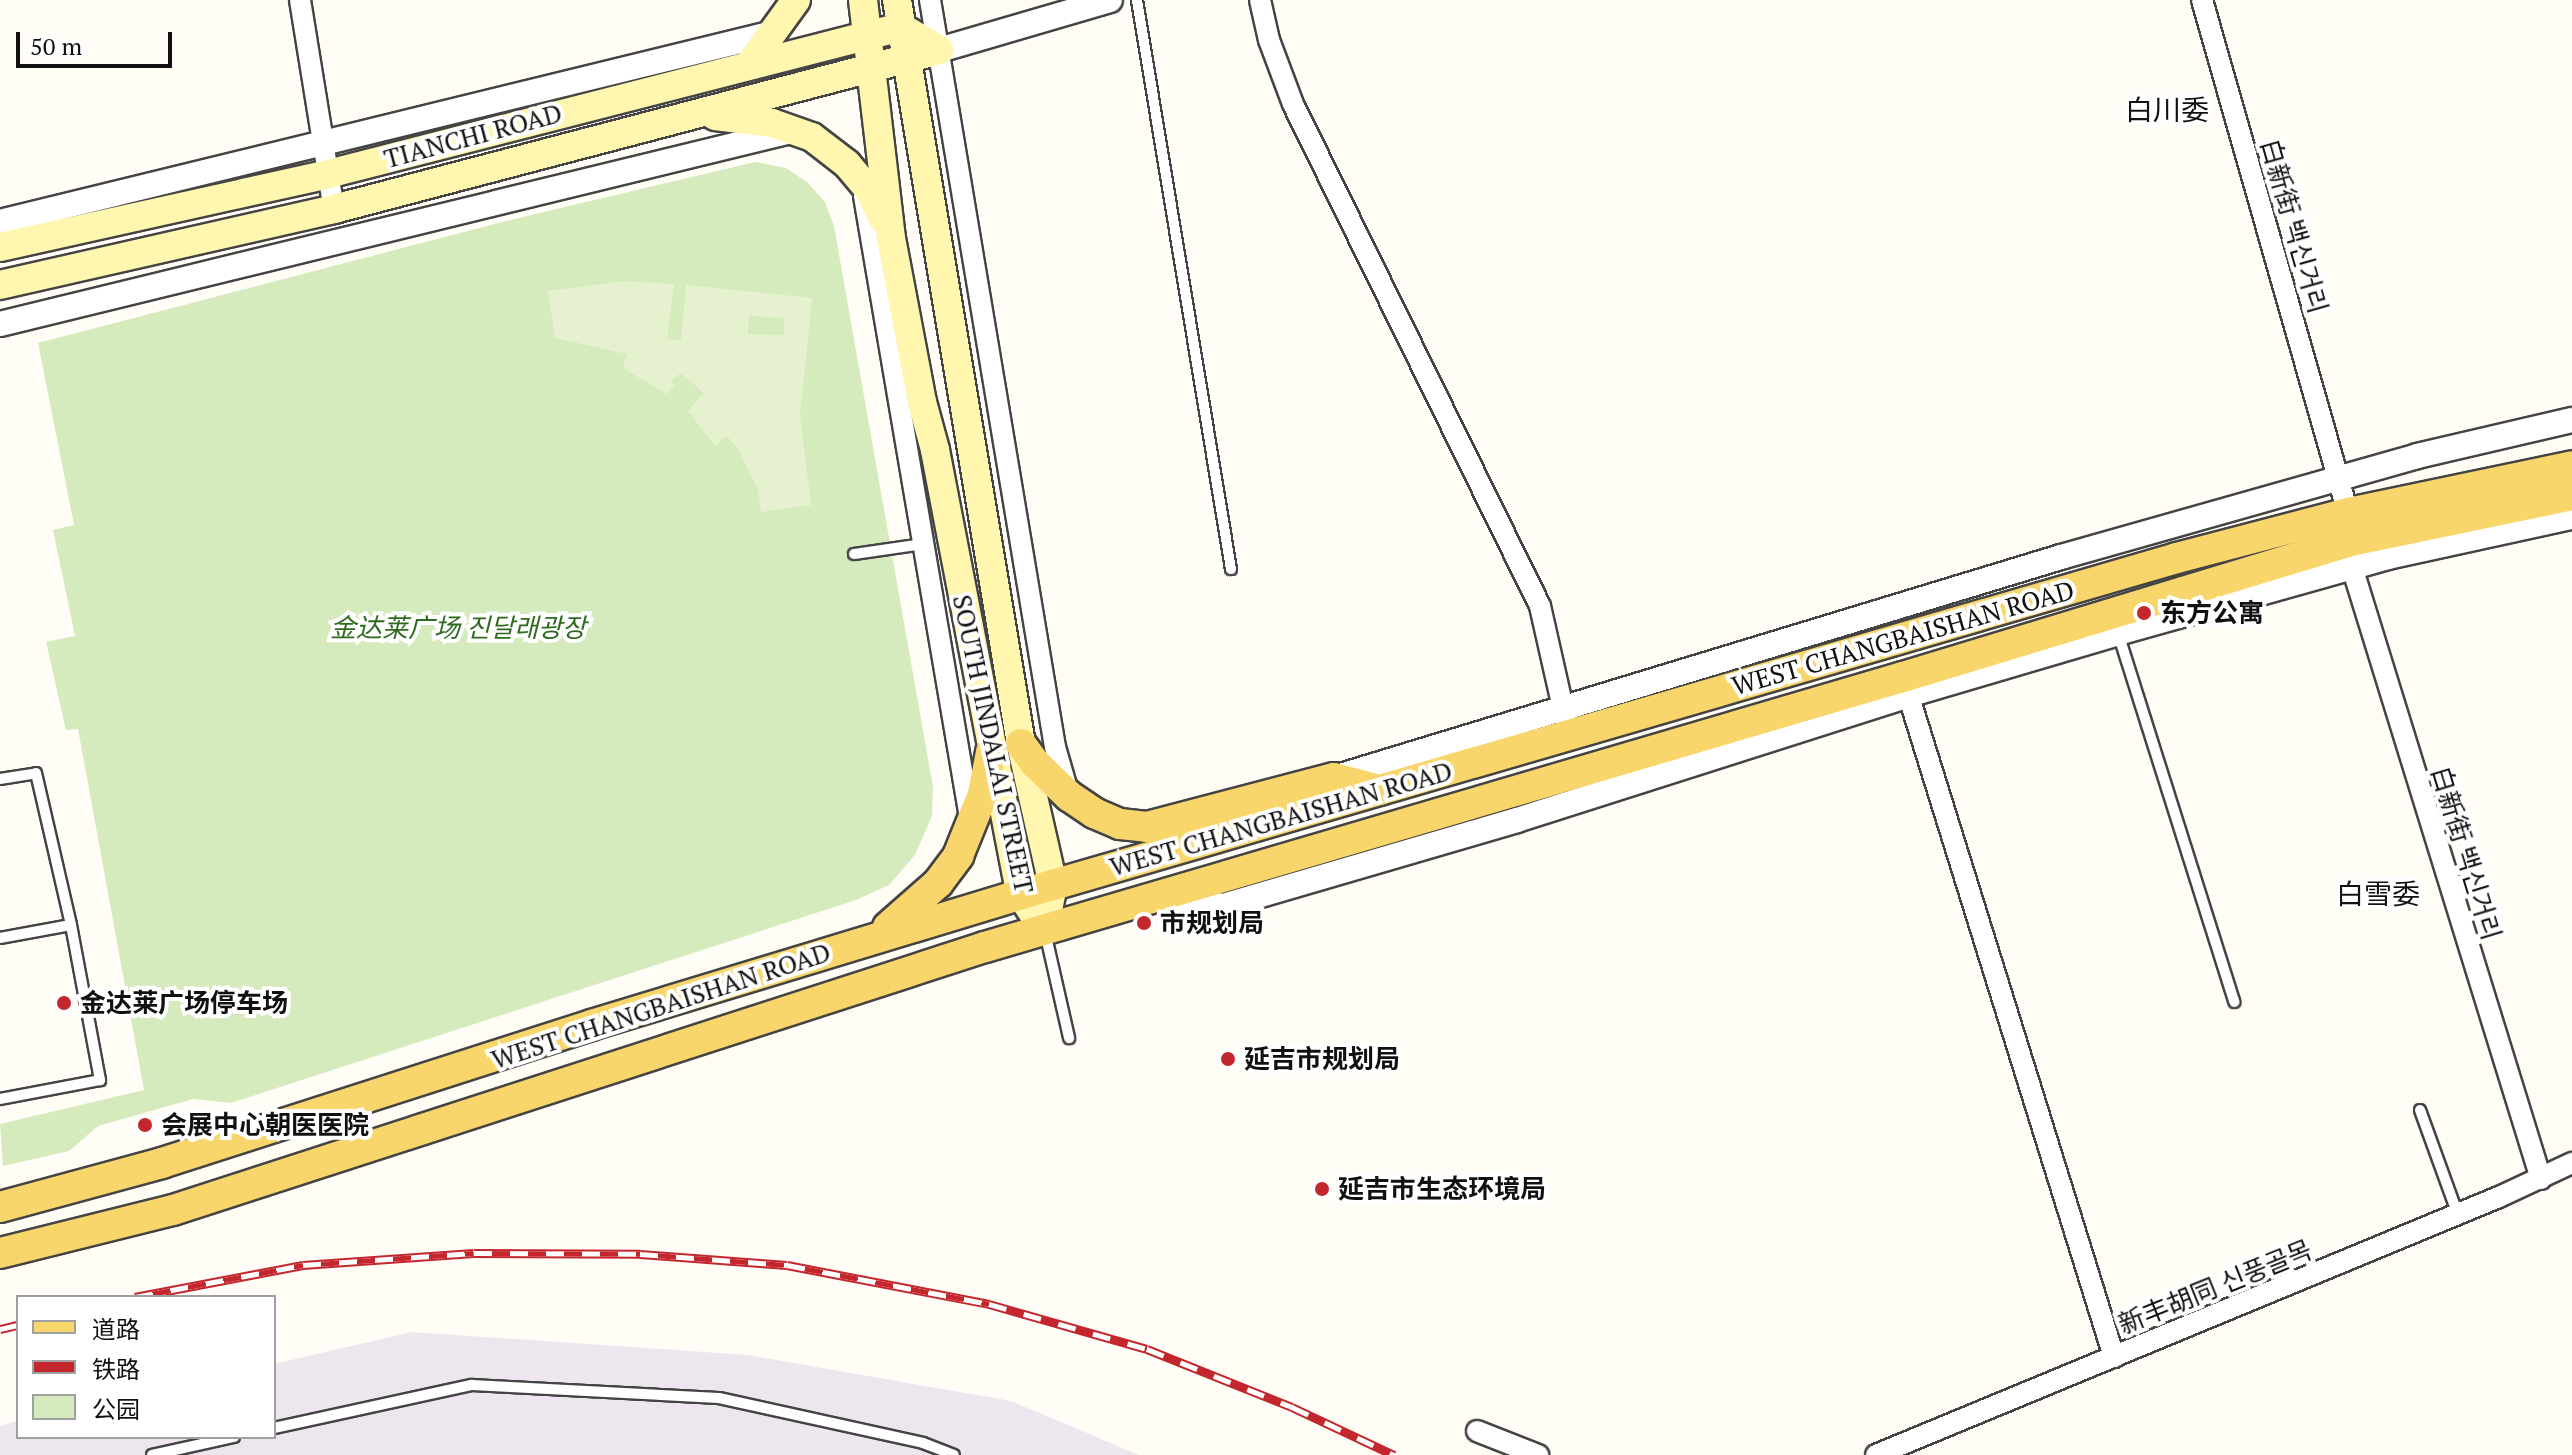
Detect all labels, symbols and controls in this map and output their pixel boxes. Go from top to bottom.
scale bar [20,16,176,66]
text: 50 m [30,30,82,62]
district label: 白川委 [2125,93,2209,127]
street label: TIANCHI ROAD [381,97,565,175]
street label: 白新街 백신거리 [2254,135,2334,317]
street label: WEST CHANGBAISHAN ROAD [1728,574,2078,702]
street label: SOUTH JINDALAI STREET [946,592,1040,896]
place label: 东方公寓 [2160,597,2264,629]
marker: 东方公寓 [2135,604,2153,622]
park label: 金达莱广场 진달래광장 [330,612,586,644]
street label: WEST CHANGBAISHAN ROAD [1106,755,1456,883]
street label: 白新街 백신거리 [2425,762,2507,944]
district label: 白雪委 [2336,877,2420,911]
place label: 市规划局 [1160,907,1264,939]
marker: 市规划局 [1135,914,1153,932]
street label: WEST CHANGBAISHAN ROAD [487,936,835,1076]
place label: 金达莱广场停车场 [80,987,288,1019]
marker: 金达莱广场停车场 [55,994,73,1012]
place label: 延吉市规划局 [1244,1043,1400,1075]
marker: 延吉市规划局 [1219,1050,1237,1068]
place label: 会展中心朝医医院 [161,1109,369,1141]
marker: 会展中心朝医医院 [136,1116,154,1134]
place label: 延吉市生态环境局 [1338,1173,1546,1205]
marker: 延吉市生态环境局 [1313,1180,1331,1198]
street label: 新丰胡同 신풍골목 [2114,1234,2316,1340]
legend [16,1295,276,1439]
text: 道路 [92,1313,140,1345]
text: 铁路 [92,1353,140,1385]
text: 公园 [92,1393,140,1425]

